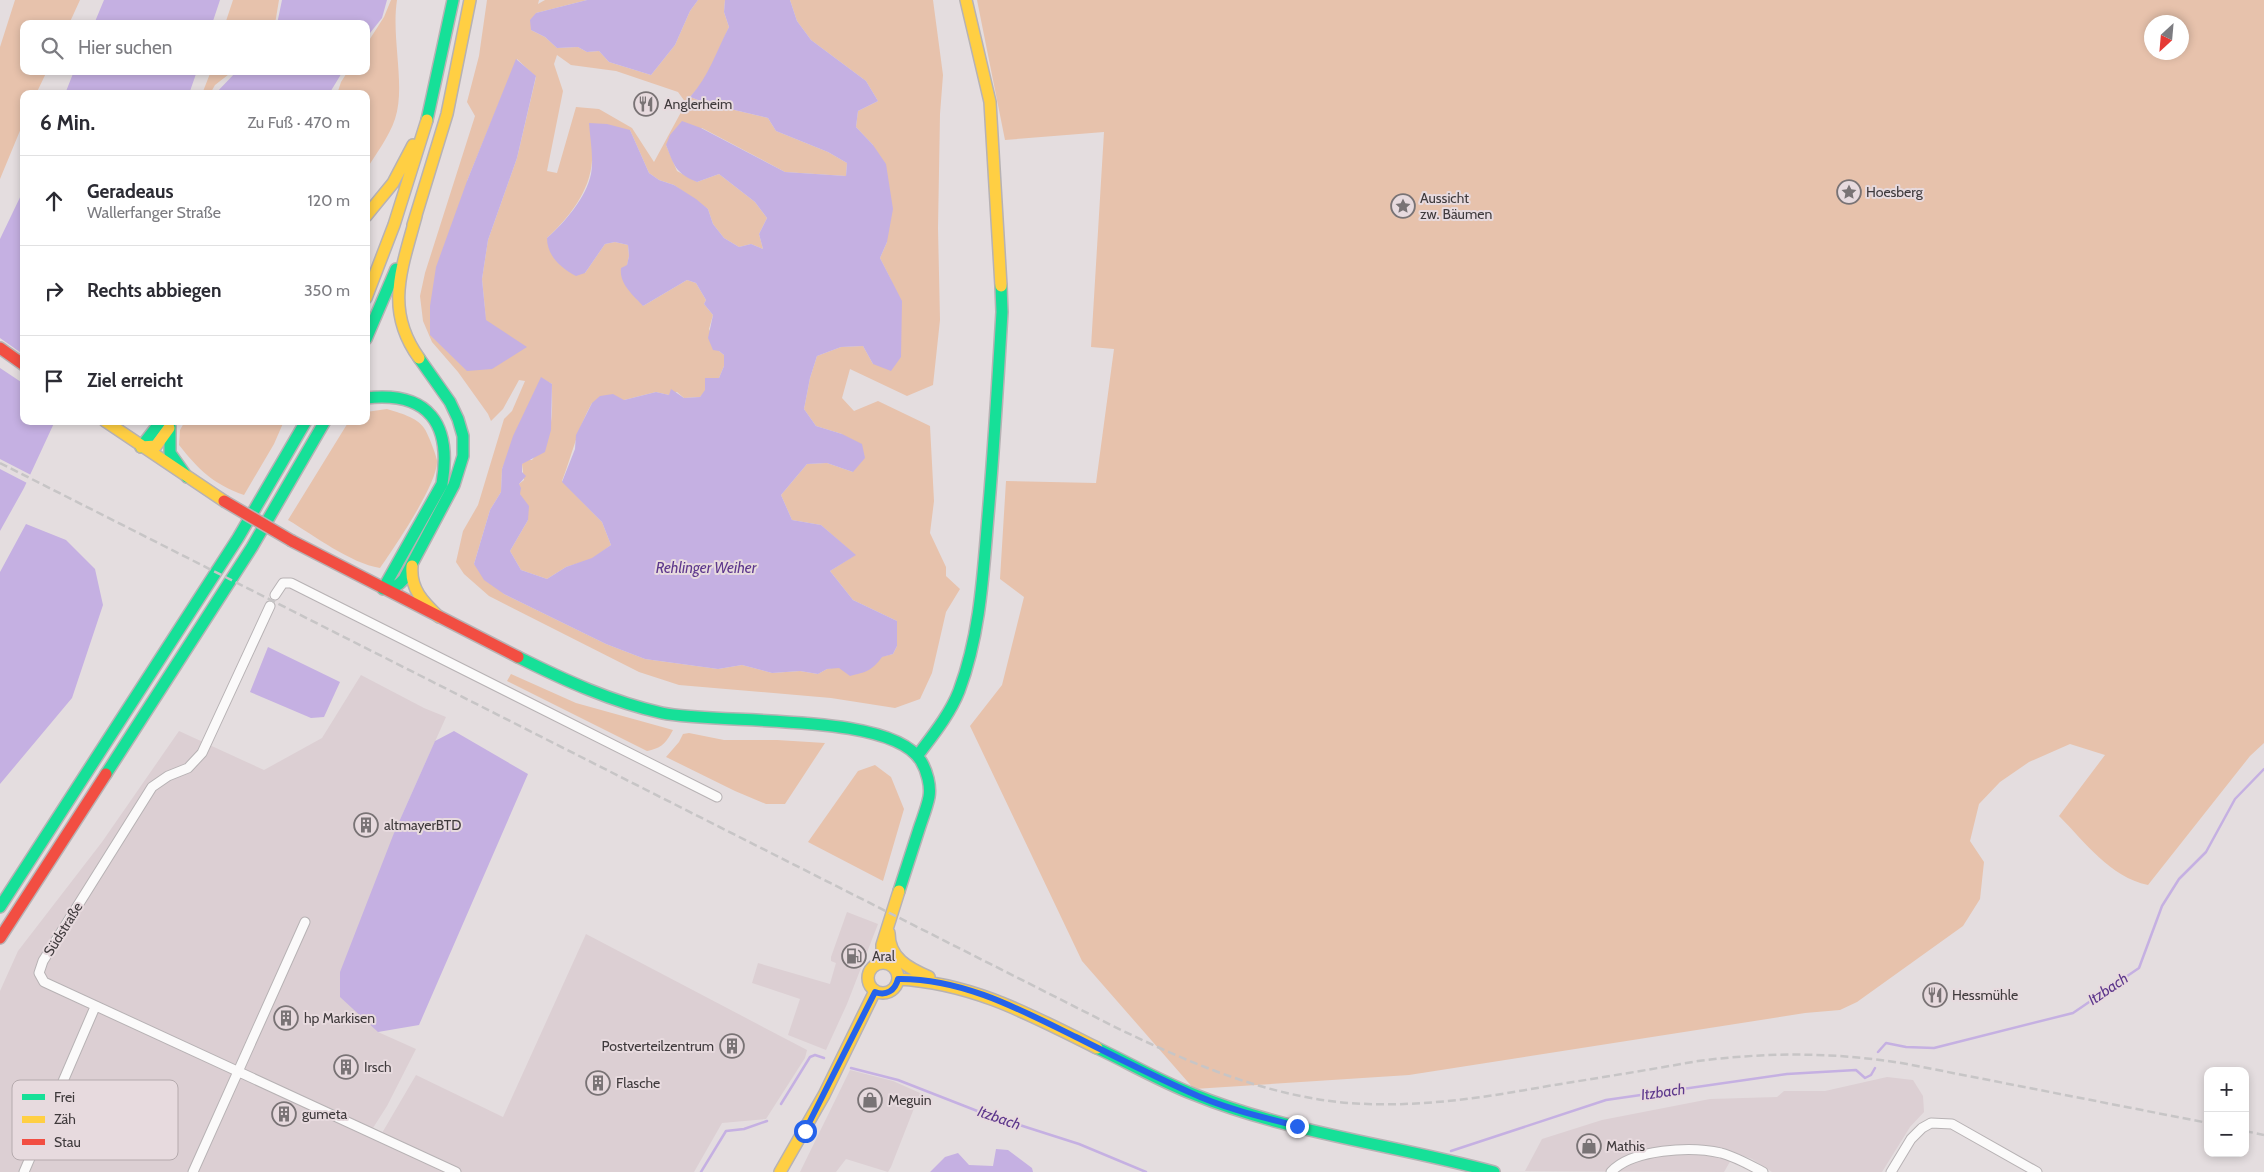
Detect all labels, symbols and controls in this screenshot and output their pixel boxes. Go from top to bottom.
north arrow [2144,15,2189,60]
search box [20,20,370,75]
icon: search [38,34,66,62]
text: Hier suchen [78,36,172,59]
restaurant icon: Anglerheim [633,91,659,117]
place label: Anglerheim [664,95,732,113]
text: 6 Min. [40,110,95,135]
text: Zu Fuß · 470 m [247,113,350,132]
place icon: Hoesberg [1836,179,1862,205]
text: Geradeaus [87,180,173,203]
place label: Hoesberg [1866,183,1924,201]
icon: ahead [40,187,68,215]
place label: Aussicht zw. Bäumen [1420,189,1492,223]
text: 120 m [308,191,350,210]
place icon: Aussicht zw. Bäumen [1390,193,1416,219]
text: Wallerfanger Straße [87,203,221,222]
icon: right [40,277,68,305]
text: Rechts abbiegen [87,279,221,302]
text: 350 m [304,281,350,300]
icon: arrive [40,367,68,395]
text: Ziel erreicht [87,369,183,392]
water label: Rehlinger Weiher [656,559,758,577]
building icon: altmayerBTD [353,812,379,838]
place label: altmayerBTD [384,816,461,834]
street label: Südstraße [39,899,87,959]
fuel station icon: Aral [841,943,867,969]
place label: Aral [872,947,896,965]
water label: Itzbach [2085,969,2131,1009]
restaurant icon: Hessmühle [1922,982,1948,1008]
place label: Hessmühle [1952,986,2018,1004]
building icon: hp Markisen [273,1005,299,1031]
place label: hp Markisen [304,1009,375,1027]
building icon: Postverteilzentrum [719,1033,745,1059]
place label: Postverteilzentrum [601,1037,714,1055]
building icon: Irsch [333,1054,359,1080]
place label: Irsch [364,1058,392,1076]
map controls [2204,1067,2249,1157]
button: + [2204,1067,2249,1112]
building icon: Flasche [585,1070,611,1096]
place label: Flasche [616,1074,660,1092]
legend [12,1080,178,1160]
water label: Itzbach [1640,1080,1686,1104]
shop icon: Meguin [857,1087,883,1113]
text: Frei [54,1088,75,1106]
place label: Meguin [888,1091,932,1109]
building icon: gumeta [271,1101,297,1127]
water label: Itzbach [975,1102,1023,1134]
place label: gumeta [302,1105,347,1123]
text: Zäh [54,1110,76,1128]
button: − [2204,1112,2249,1157]
route end [1286,1115,1309,1138]
route start [794,1120,817,1143]
text: Stau [54,1133,81,1151]
shop icon: Mathis [1576,1133,1602,1159]
place label: Mathis [1606,1137,1645,1155]

